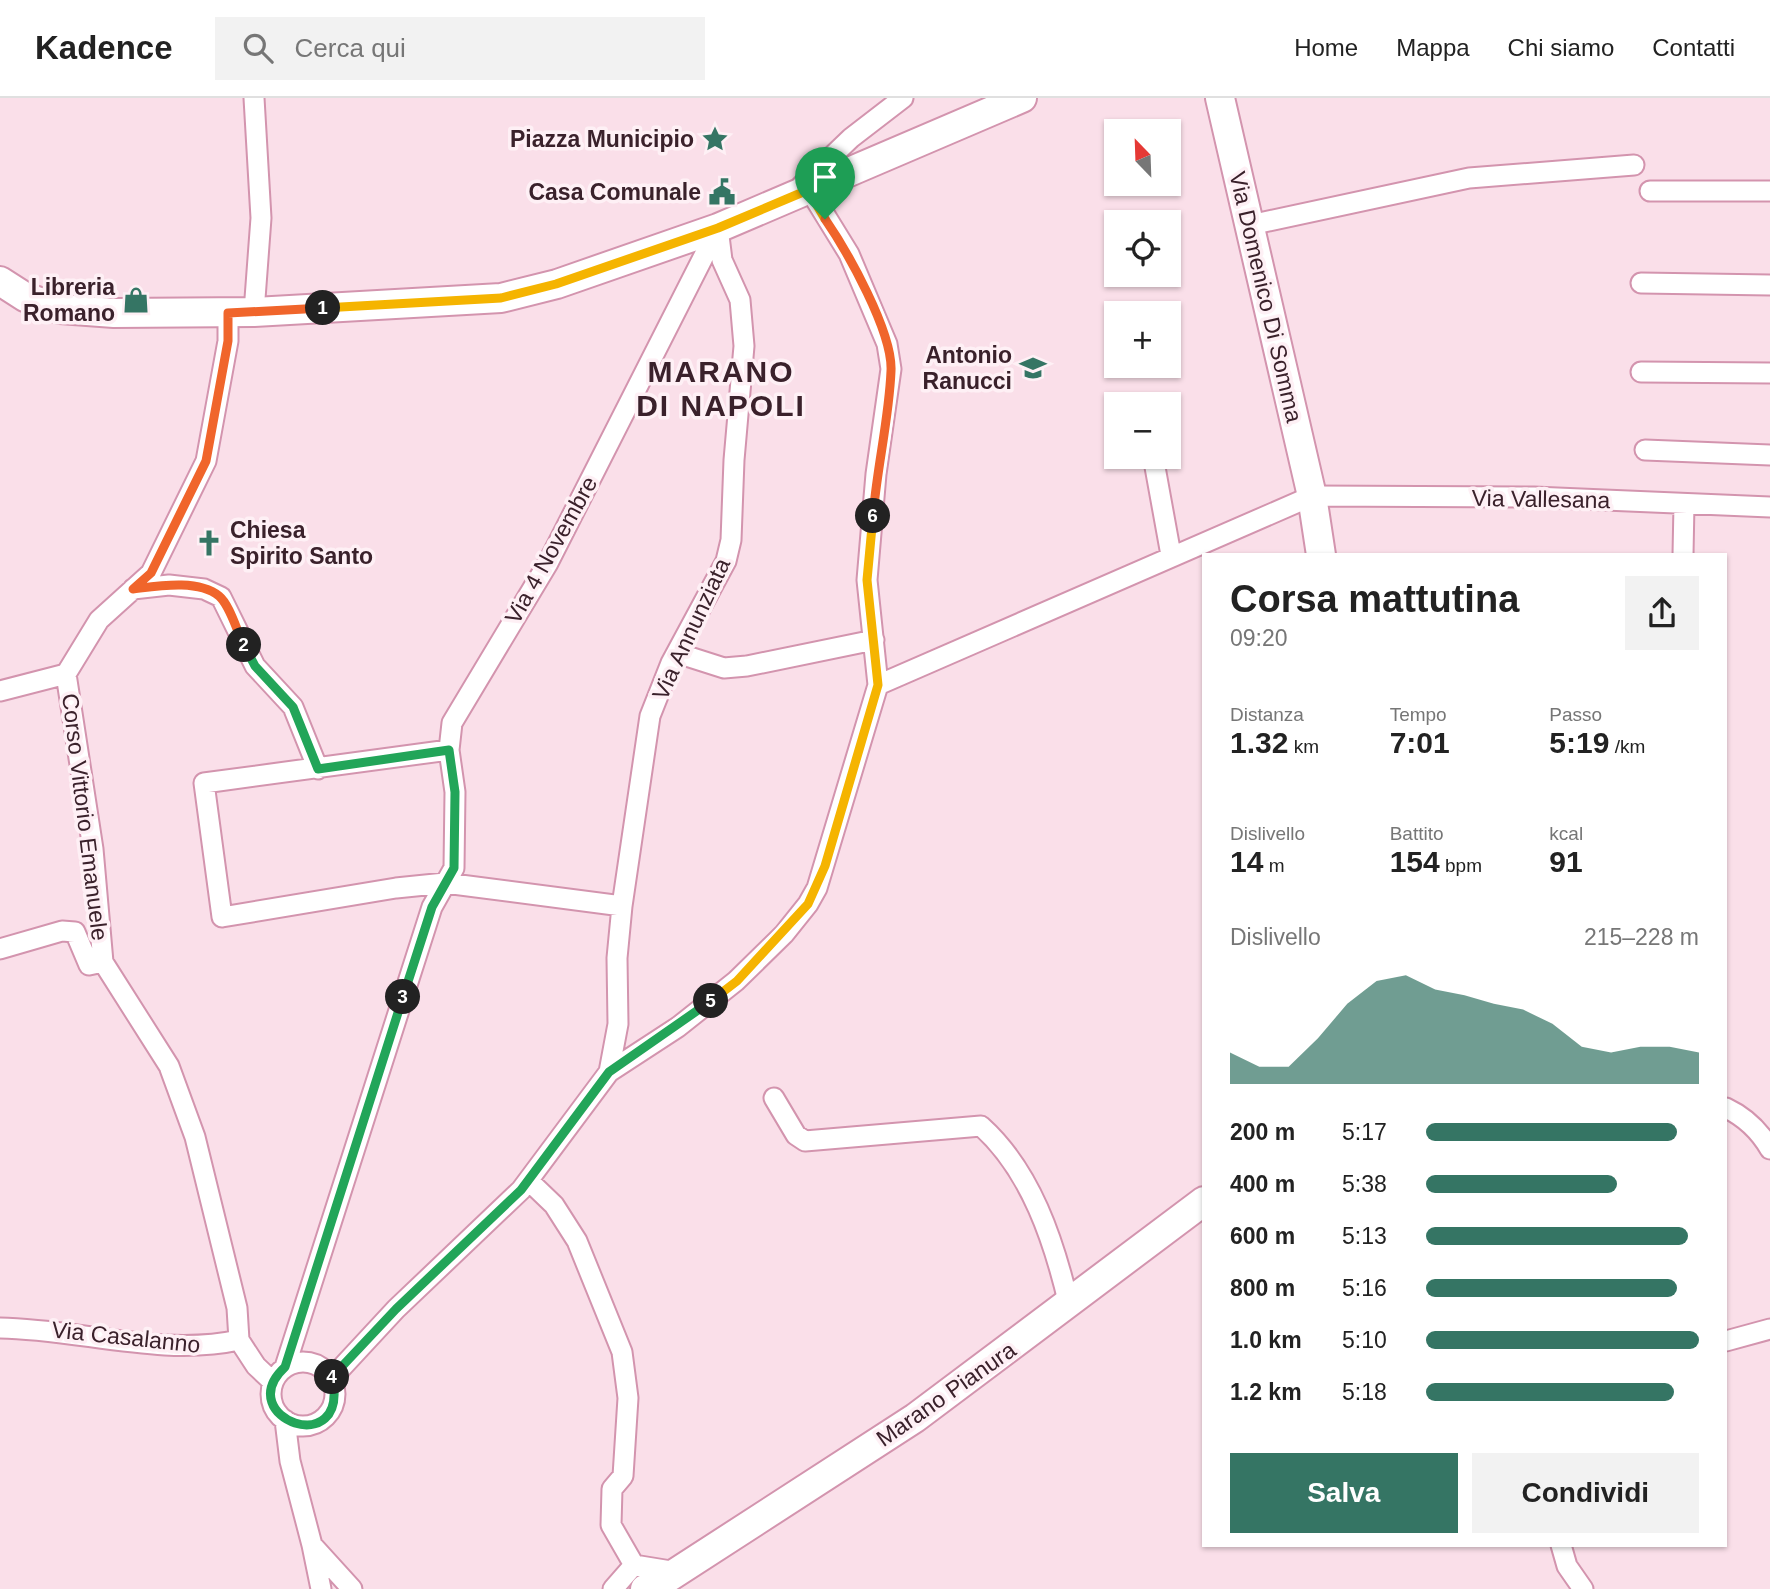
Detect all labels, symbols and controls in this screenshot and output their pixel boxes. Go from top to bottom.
search box [215,17,705,80]
text: Kadence [35,29,173,66]
icon: search [239,29,277,67]
text: Cerca qui [295,33,406,63]
text: Home [1294,34,1358,61]
text: Mappa [1396,34,1470,61]
text: Chi siamo [1508,34,1614,61]
text: Contatti [1652,34,1735,61]
north arrow [1104,119,1181,196]
map controls [1104,119,1181,469]
place icon: Piazza Municipio [700,124,730,154]
place label: Piazza Municipio [510,126,694,152]
pin [795,147,855,219]
icon: arrive [806,158,844,196]
street label: Via Domenico Di Somma [1224,169,1308,425]
public building icon: Casa Comunale [707,177,737,207]
place label: Casa Comunale [528,179,701,205]
button: locate [1104,210,1181,287]
place label: Libreria Romano [23,274,115,326]
shop icon: Libreria Romano [121,285,151,315]
pin: 1 [306,290,340,326]
text: 1 [317,297,328,318]
button: + [1104,301,1181,378]
place label: Antonio Ranucci [923,342,1012,394]
school or university icon: Antonio Ranucci [1018,353,1048,383]
district label: MARANO DI NAPOLI [636,355,806,422]
button: − [1104,392,1181,469]
street label: Via 4 Novembre [500,472,602,628]
street label: Via Vallesana [1472,485,1611,513]
pin: 6 [856,498,890,534]
text: 6 [867,505,878,526]
place label: Chiesa Spirito Santo [230,517,373,569]
church icon: Chiesa Spirito Santo [194,528,224,558]
street label: Via Annunziata [647,554,735,704]
button: share [1625,576,1699,650]
text: Corsa mattutina [1230,578,1519,620]
text: 09:20 [1230,625,1288,651]
pin: 2 [226,628,262,662]
text: 2 [238,634,249,655]
street label: Corso Vittorio Emanuele [57,692,113,942]
text: Distanza [1230,704,1304,725]
text: Tempo [1390,704,1447,725]
text: Passo [1549,704,1602,725]
text: 1.32 [1230,726,1288,759]
text: 7:01 [1390,726,1450,759]
text: 5:19 [1549,726,1609,759]
text: km [1288,736,1319,757]
text: /km [1609,736,1645,757]
text: Dislivello [1230,823,1305,844]
text: Battito [1390,823,1444,844]
text: kcal [1549,823,1583,844]
text: 14 [1230,845,1263,878]
text: 154 [1390,845,1440,878]
text: 91 [1549,845,1583,878]
text: m [1263,855,1284,876]
text: bpm [1440,855,1482,876]
text: Dislivello [1230,924,1321,950]
text: 215–228 m [1584,924,1699,950]
pin: 3 [386,979,420,1014]
pin: 5 [694,984,728,1018]
text: 3 [397,986,408,1007]
text: 5 [705,990,716,1011]
text: 200 m [1230,1119,1295,1145]
text: 5:17 [1342,1119,1387,1145]
text: 400 m [1230,1171,1295,1197]
text: 5:38 [1342,1171,1387,1197]
text: 600 m [1230,1223,1295,1249]
text: 5:13 [1342,1223,1387,1249]
text: 800 m [1230,1275,1295,1301]
text: 5:16 [1342,1275,1387,1301]
street label: Via Casalanno [50,1316,202,1358]
text: 1.0 km [1230,1327,1302,1353]
text: 5:10 [1342,1327,1387,1353]
street label: Marano Pianura [872,1336,1021,1452]
pin: 4 [314,1360,350,1394]
text: 4 [326,1366,337,1387]
text: 1.2 km [1230,1379,1302,1405]
text: 5:18 [1342,1379,1387,1405]
button: Salva [1230,1453,1458,1533]
button: Condividi [1472,1453,1699,1533]

